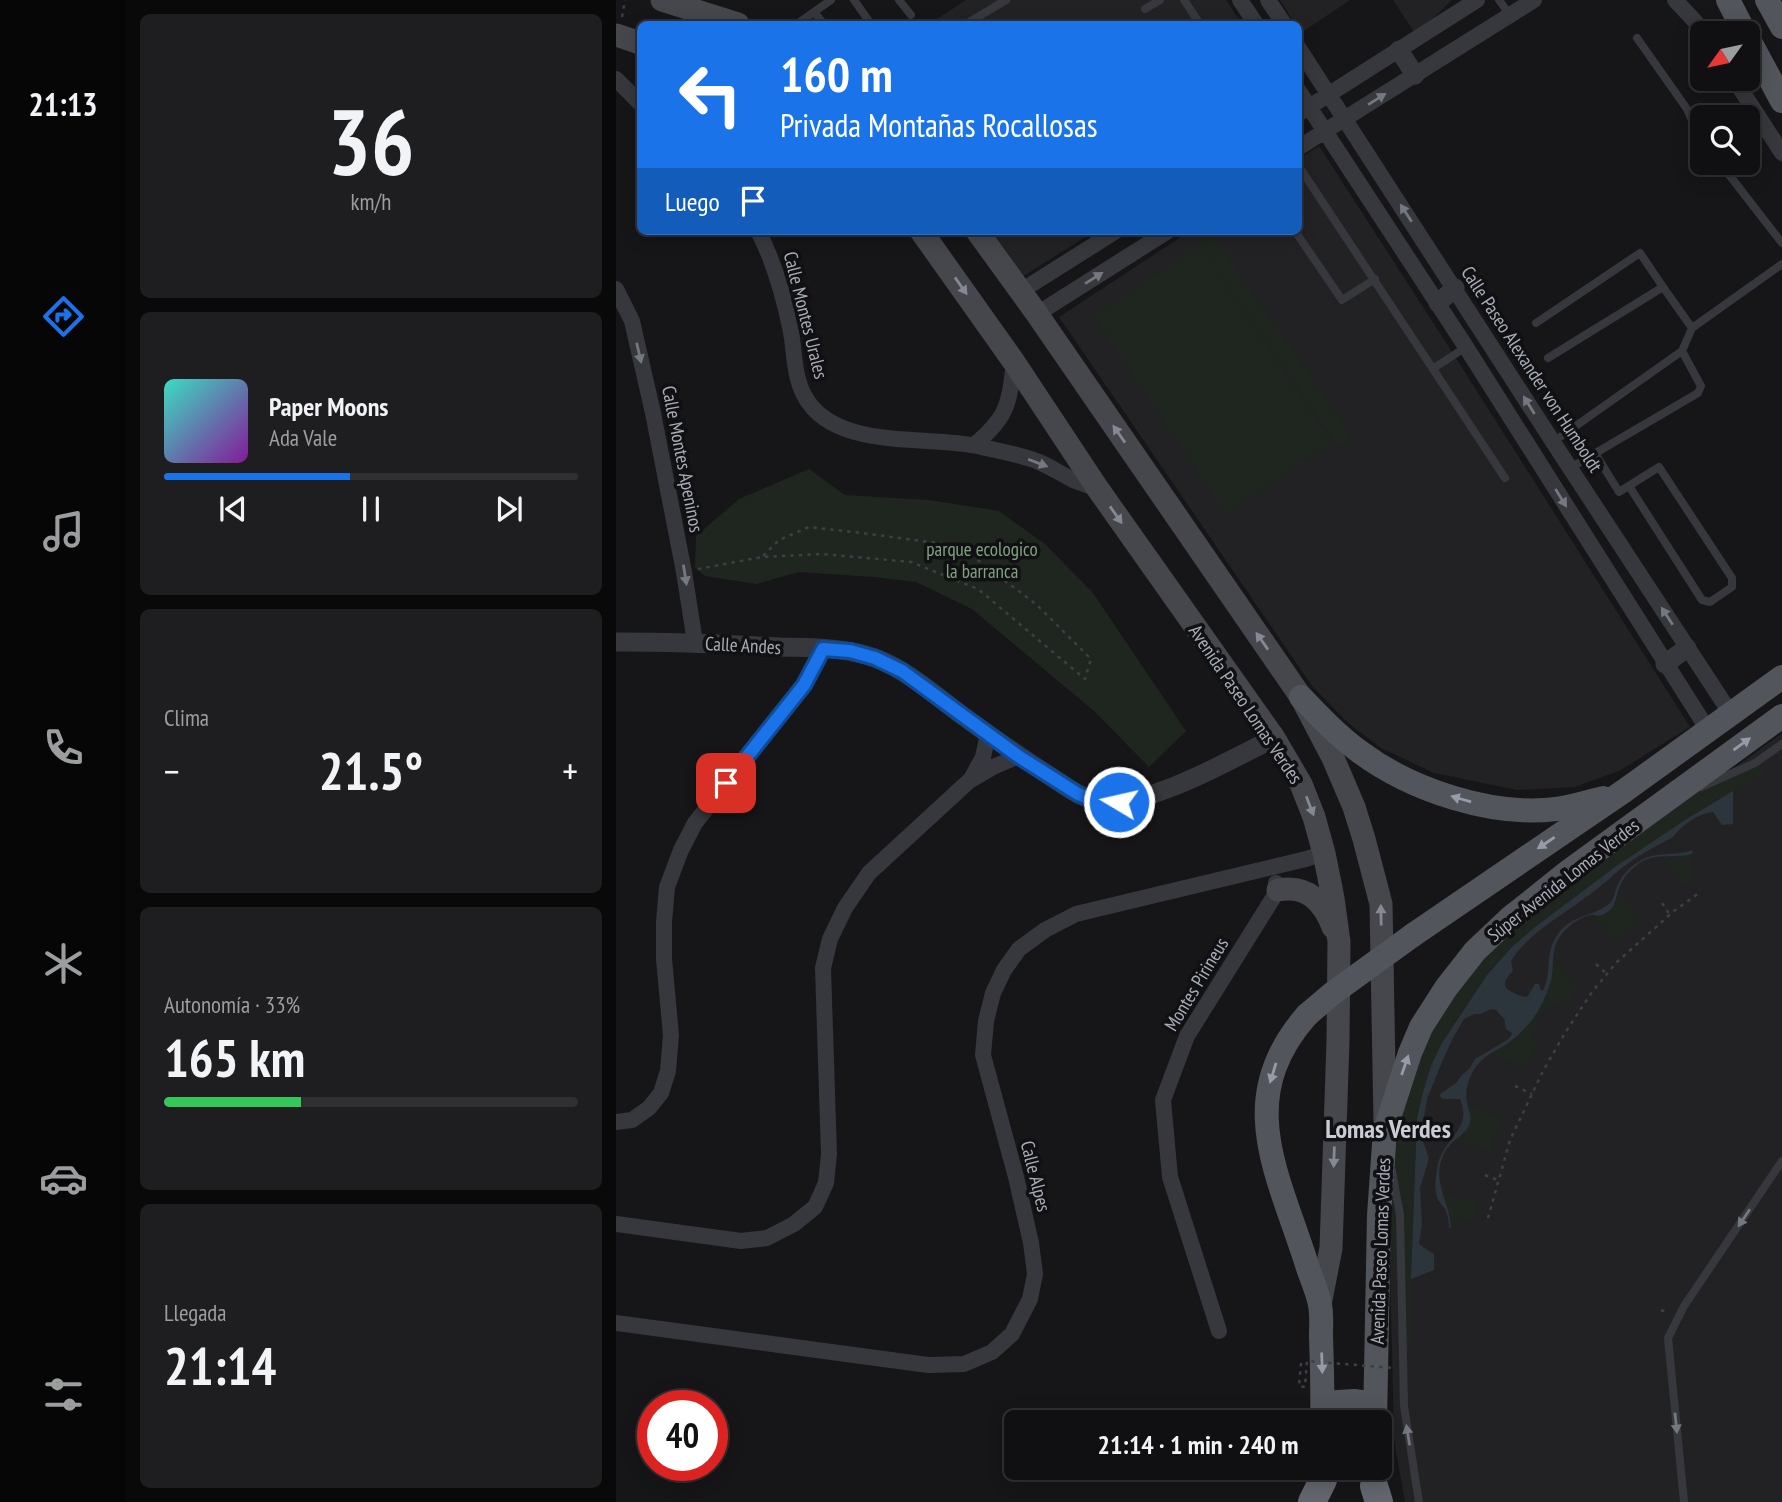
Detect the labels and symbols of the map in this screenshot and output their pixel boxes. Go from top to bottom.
north arrow [1690,21,1760,91]
one-way arrow [1367,92,1386,105]
one-way arrow [1400,204,1413,223]
street label: Calle Montes Urales [779,249,833,381]
street label: Calle Paseo Alexander von Humboldt [1456,261,1608,477]
one-way arrow [1085,271,1104,284]
one-way arrow [954,277,968,295]
one-way arrow [634,342,645,364]
street label: Calle Montes Apeninos [657,384,709,534]
one-way arrow [1523,395,1536,414]
one-way arrow [1112,425,1126,443]
one-way arrow [1027,457,1048,468]
one-way arrow [1554,488,1567,508]
one-way arrow [1109,506,1123,524]
park label: parque ecologico la barranca [926,537,1038,583]
one-way arrow [679,564,690,586]
one-way arrow [1660,606,1673,626]
street label: Avenida Paseo Lomas Verdes [1184,620,1308,788]
street label: Calle Andes [704,631,782,659]
one-way arrow [1255,632,1269,650]
one-way arrow [1733,737,1751,751]
pin [696,753,756,813]
position arrow [1082,765,1156,839]
one-way arrow [1450,793,1472,804]
one-way arrow [1304,796,1315,817]
street label: Súper Avenida Lomas Verdes [1482,813,1644,947]
one-way arrow [1537,836,1555,850]
one-way arrow [1375,904,1387,926]
street label: Montes Pirineus [1159,933,1233,1035]
one-way arrow [1400,1054,1411,1075]
one-way arrow [1268,1062,1278,1083]
district label: Lomas Verdes [1325,1112,1451,1145]
street label: Calle Alpes [1016,1138,1056,1214]
one-way arrow [1329,1147,1340,1169]
street label: Avenida Paseo Lomas Verdes [1365,1157,1395,1345]
one-way arrow [1737,1209,1751,1227]
one-way arrow [1317,1352,1328,1374]
speed limit sign: 40 [637,1390,728,1481]
one-way arrow [1670,1412,1681,1434]
one-way arrow [1402,1424,1413,1446]

